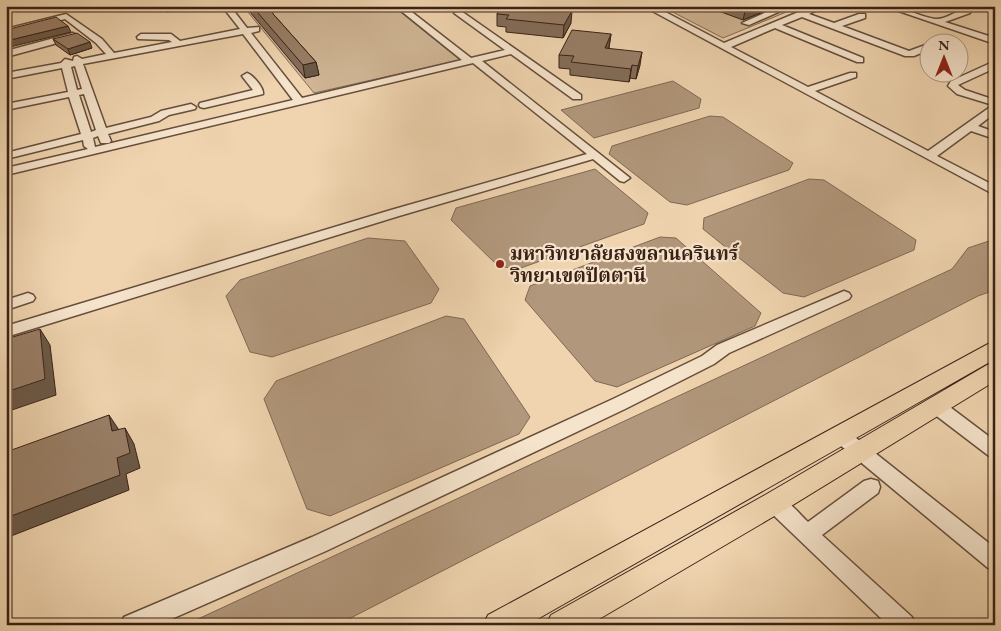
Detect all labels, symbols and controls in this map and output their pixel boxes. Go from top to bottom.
north arrow [918,32,968,82]
text: N [938,36,950,54]
place label: มหาวิทยาลัยสงขลานครินทร์ วิทยาเขตปัตตานี [510,241,740,288]
marker: มหาวิทยาลัยสงขลานครินทร์ วิทยาเขตปัตตานี [494,258,506,270]

